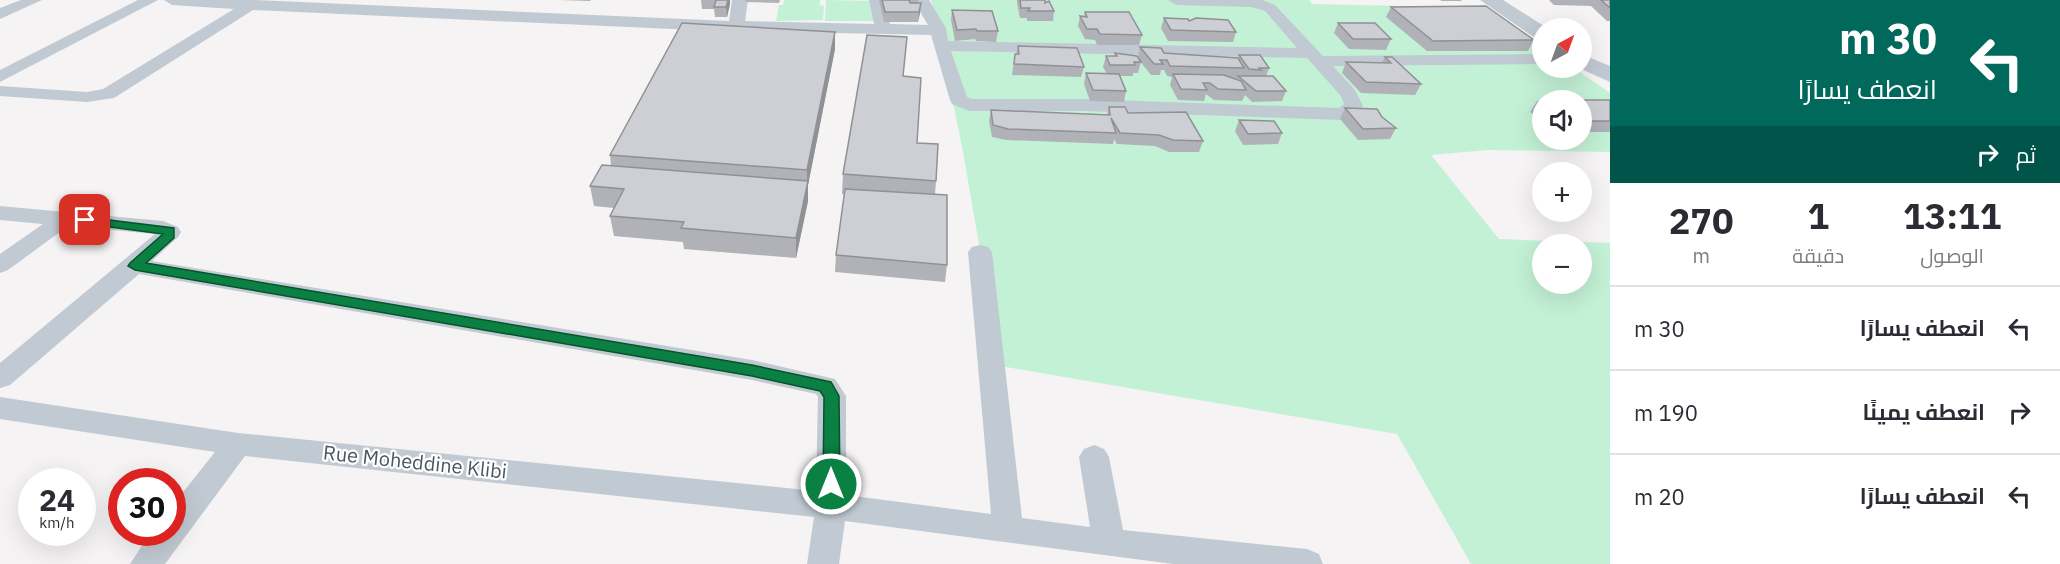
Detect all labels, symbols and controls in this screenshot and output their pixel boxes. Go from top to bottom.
text: 30 m [1839,11,1937,66]
north arrow [1532,18,1592,78]
map controls [1532,18,1592,294]
icon: left [1958,24,2036,102]
text: انعطف يسارًا [1798,71,1937,106]
button: sound [1532,90,1592,150]
icon: right [1971,138,2004,171]
text: ثم [2016,140,2036,169]
button: + [1532,162,1592,222]
text: 1 [1807,192,1829,239]
text: 13:11 [1903,192,2001,239]
pin [59,194,110,245]
text: 270 [1669,197,1734,244]
icon: arrive [68,203,101,236]
button: − [1532,234,1592,294]
text: m [1692,242,1710,269]
text: دقيقة [1792,242,1844,269]
text: الوصول [1920,242,1984,269]
icon: left [2003,312,2036,345]
text: انعطف يسارًا [1860,313,1985,342]
text: 30 m [1634,314,1685,343]
icon: right [2003,396,2036,429]
text: انعطف يمينًا [1863,397,1985,426]
text: 190 m [1634,398,1698,427]
street label: Rue Moheddine Klibi [322,438,508,485]
position arrow [799,452,863,516]
speed limit sign: 30 [108,468,186,546]
text: 24 [39,480,75,519]
icon: left [2003,480,2036,513]
text: انعطف يسارًا [1860,481,1985,510]
text: 20 m [1634,482,1685,511]
text: km/h [39,513,75,532]

